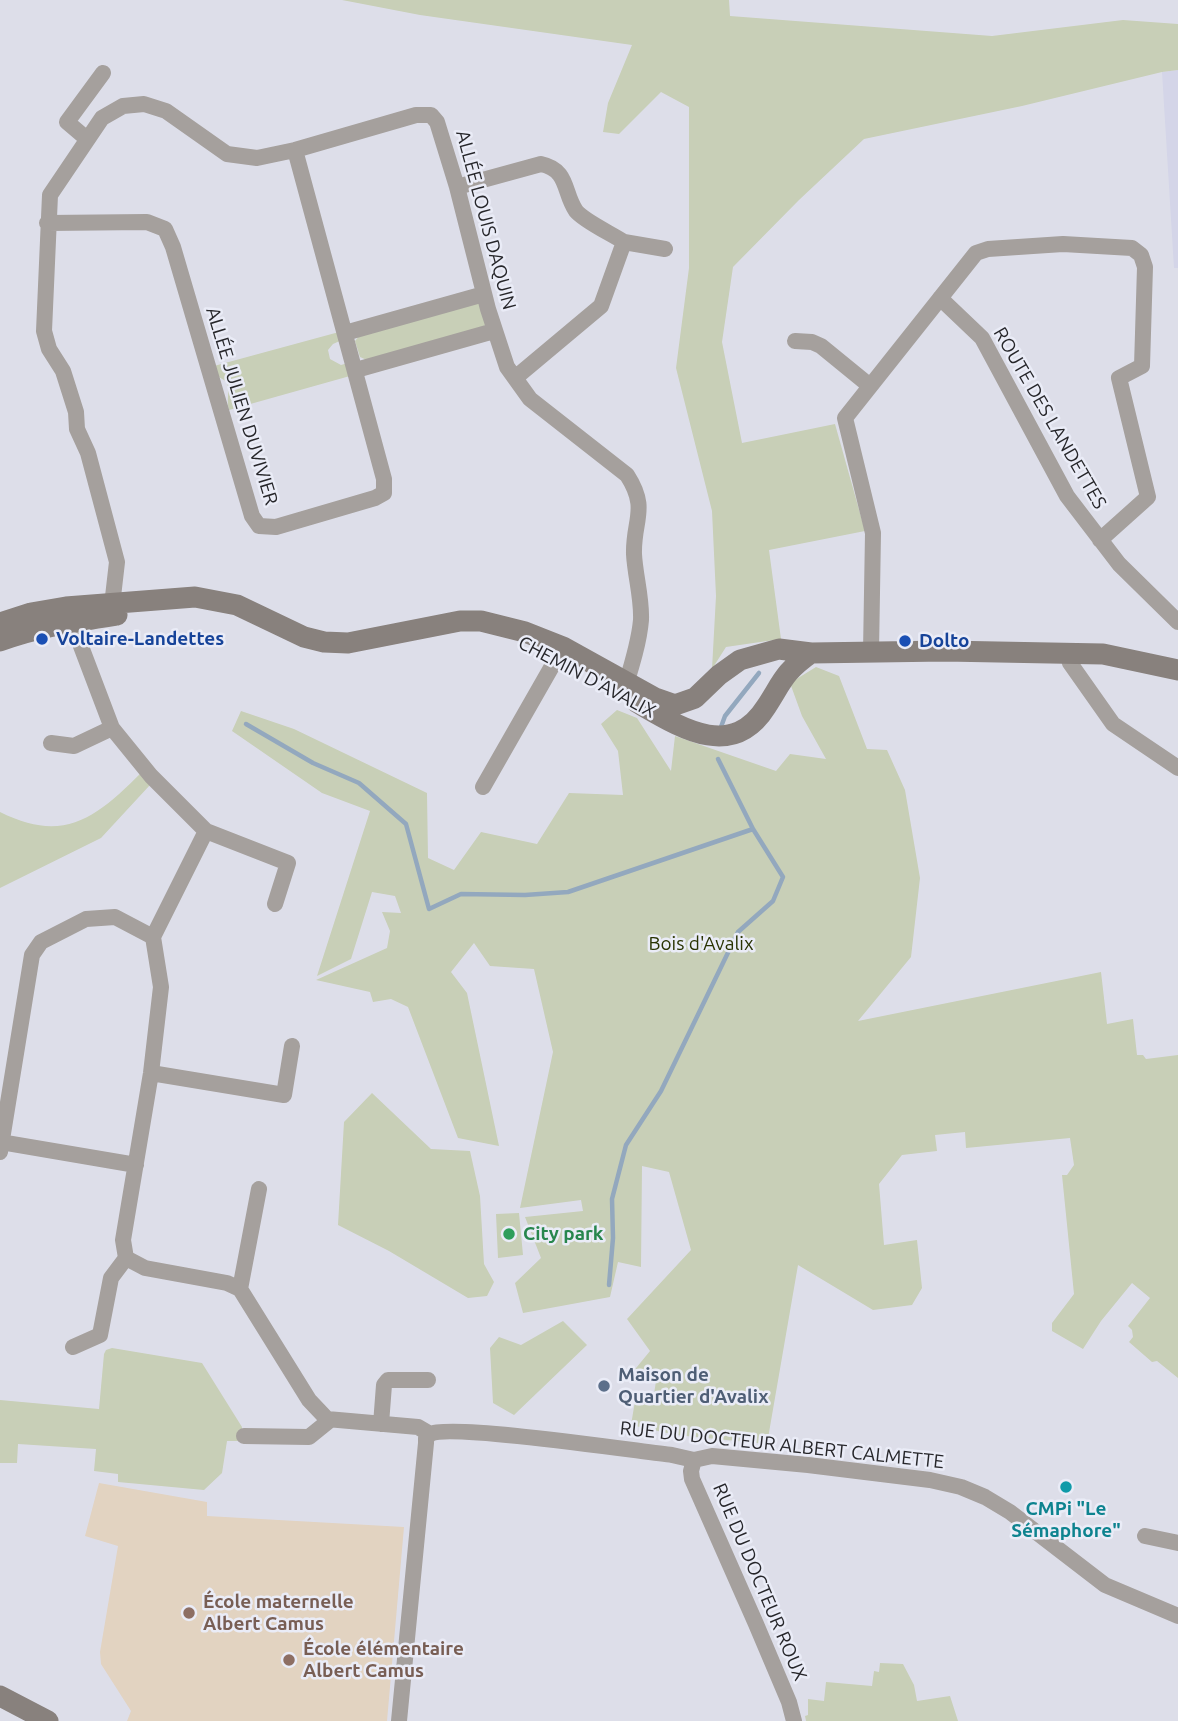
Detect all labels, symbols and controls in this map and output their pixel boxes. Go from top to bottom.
street label: ALLÉE LOUIS DAQUIN [451,128,521,312]
street label: ALLÉE JULIEN DUVIVIER [201,304,283,508]
street label: ROUTE DES LANDETTES [989,323,1111,513]
place label: Voltaire-Landettes [56,628,224,650]
place label: Dolto [919,630,969,652]
marker: Voltaire-Landettes [34,631,50,647]
street label: CHEMIN D'AVALIX [514,631,660,723]
marker: Dolto [897,633,913,649]
park label: Bois d'Avalix [648,933,754,955]
place label: City park [523,1223,604,1245]
marker: City park [501,1226,517,1242]
place label: Maison de Quartier d'Avalix [618,1364,768,1408]
marker: Maison de Quartier d'Avalix [596,1378,612,1394]
street label: RUE DU DOCTEUR ALBERT CALMETTE [619,1417,945,1473]
marker: CMPi "Le Sémaphore" [1058,1479,1074,1495]
street label: RUE DU DOCTEUR ROUX [708,1480,812,1684]
place label: CMPi "Le Sémaphore" [1011,1498,1121,1542]
place label: École maternelle Albert Camus [203,1591,354,1635]
marker: École maternelle Albert Camus [181,1605,197,1621]
place label: École élémentaire Albert Camus [303,1638,464,1682]
marker: École élémentaire Albert Camus [281,1652,297,1668]

